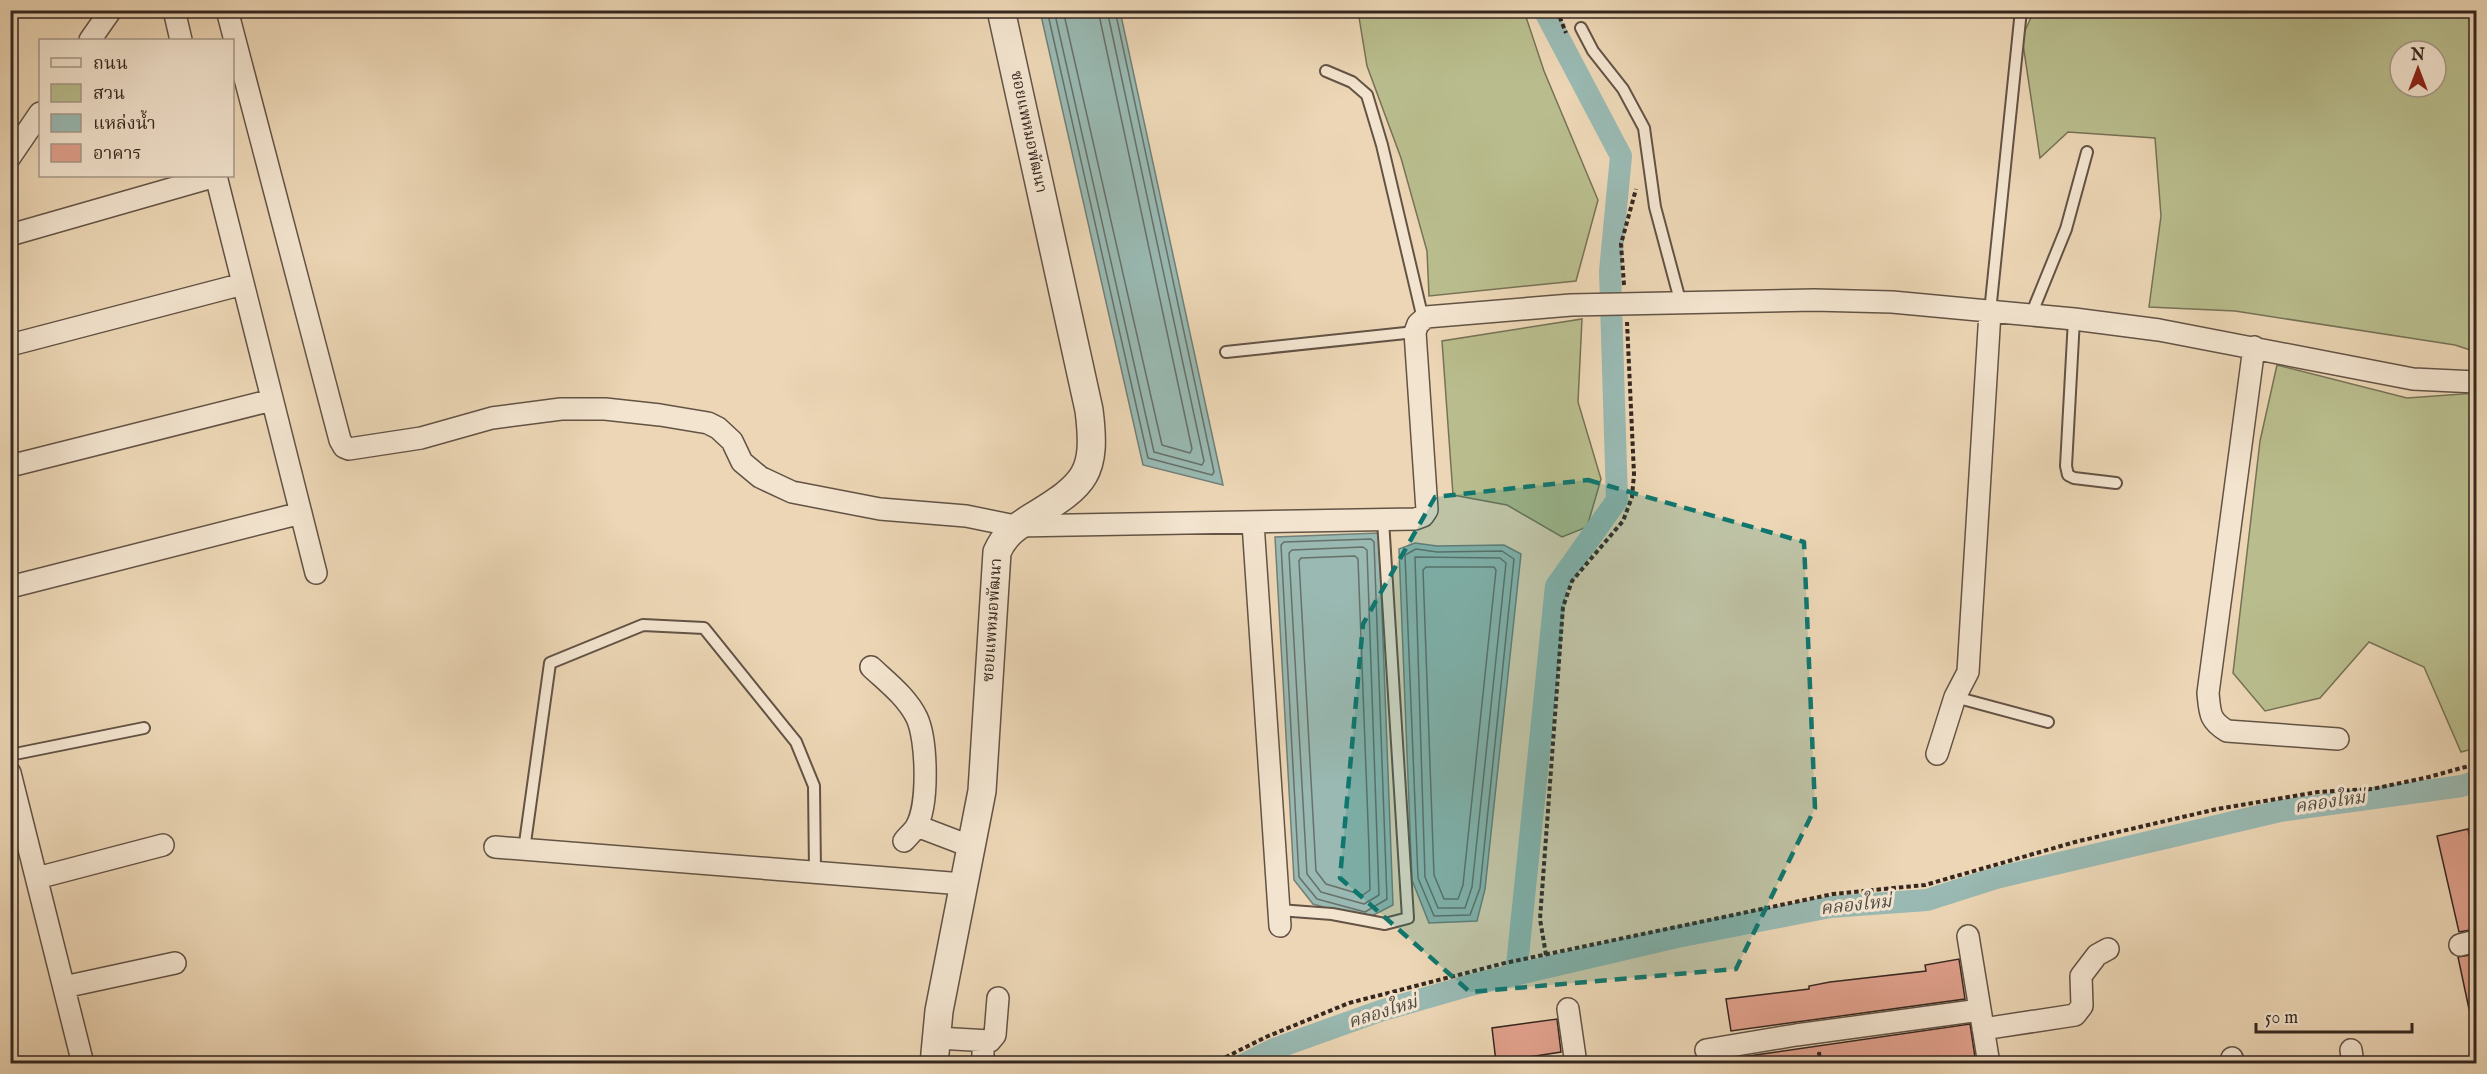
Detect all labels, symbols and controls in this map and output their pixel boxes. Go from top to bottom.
legend [39,39,234,177]
north arrow [2388,39,2448,99]
text: N [2410,46,2425,66]
text: ถนน [93,53,128,76]
street label: ซอยแพหมอพัฒนา [1005,69,1051,195]
text: สวน [93,83,125,106]
text: แหล่งน้ำ [93,109,156,136]
text: อาคาร [93,143,142,166]
street label: ซอยแพหมอพัฒนา [979,557,1007,683]
water label: คลองใหม่ [2293,783,2370,819]
water label: คลองใหม่ [1819,888,1895,921]
water label: คลองใหม่ [1345,988,1423,1034]
scale bar [2256,996,2412,1034]
text: 50 m [2265,1007,2298,1030]

